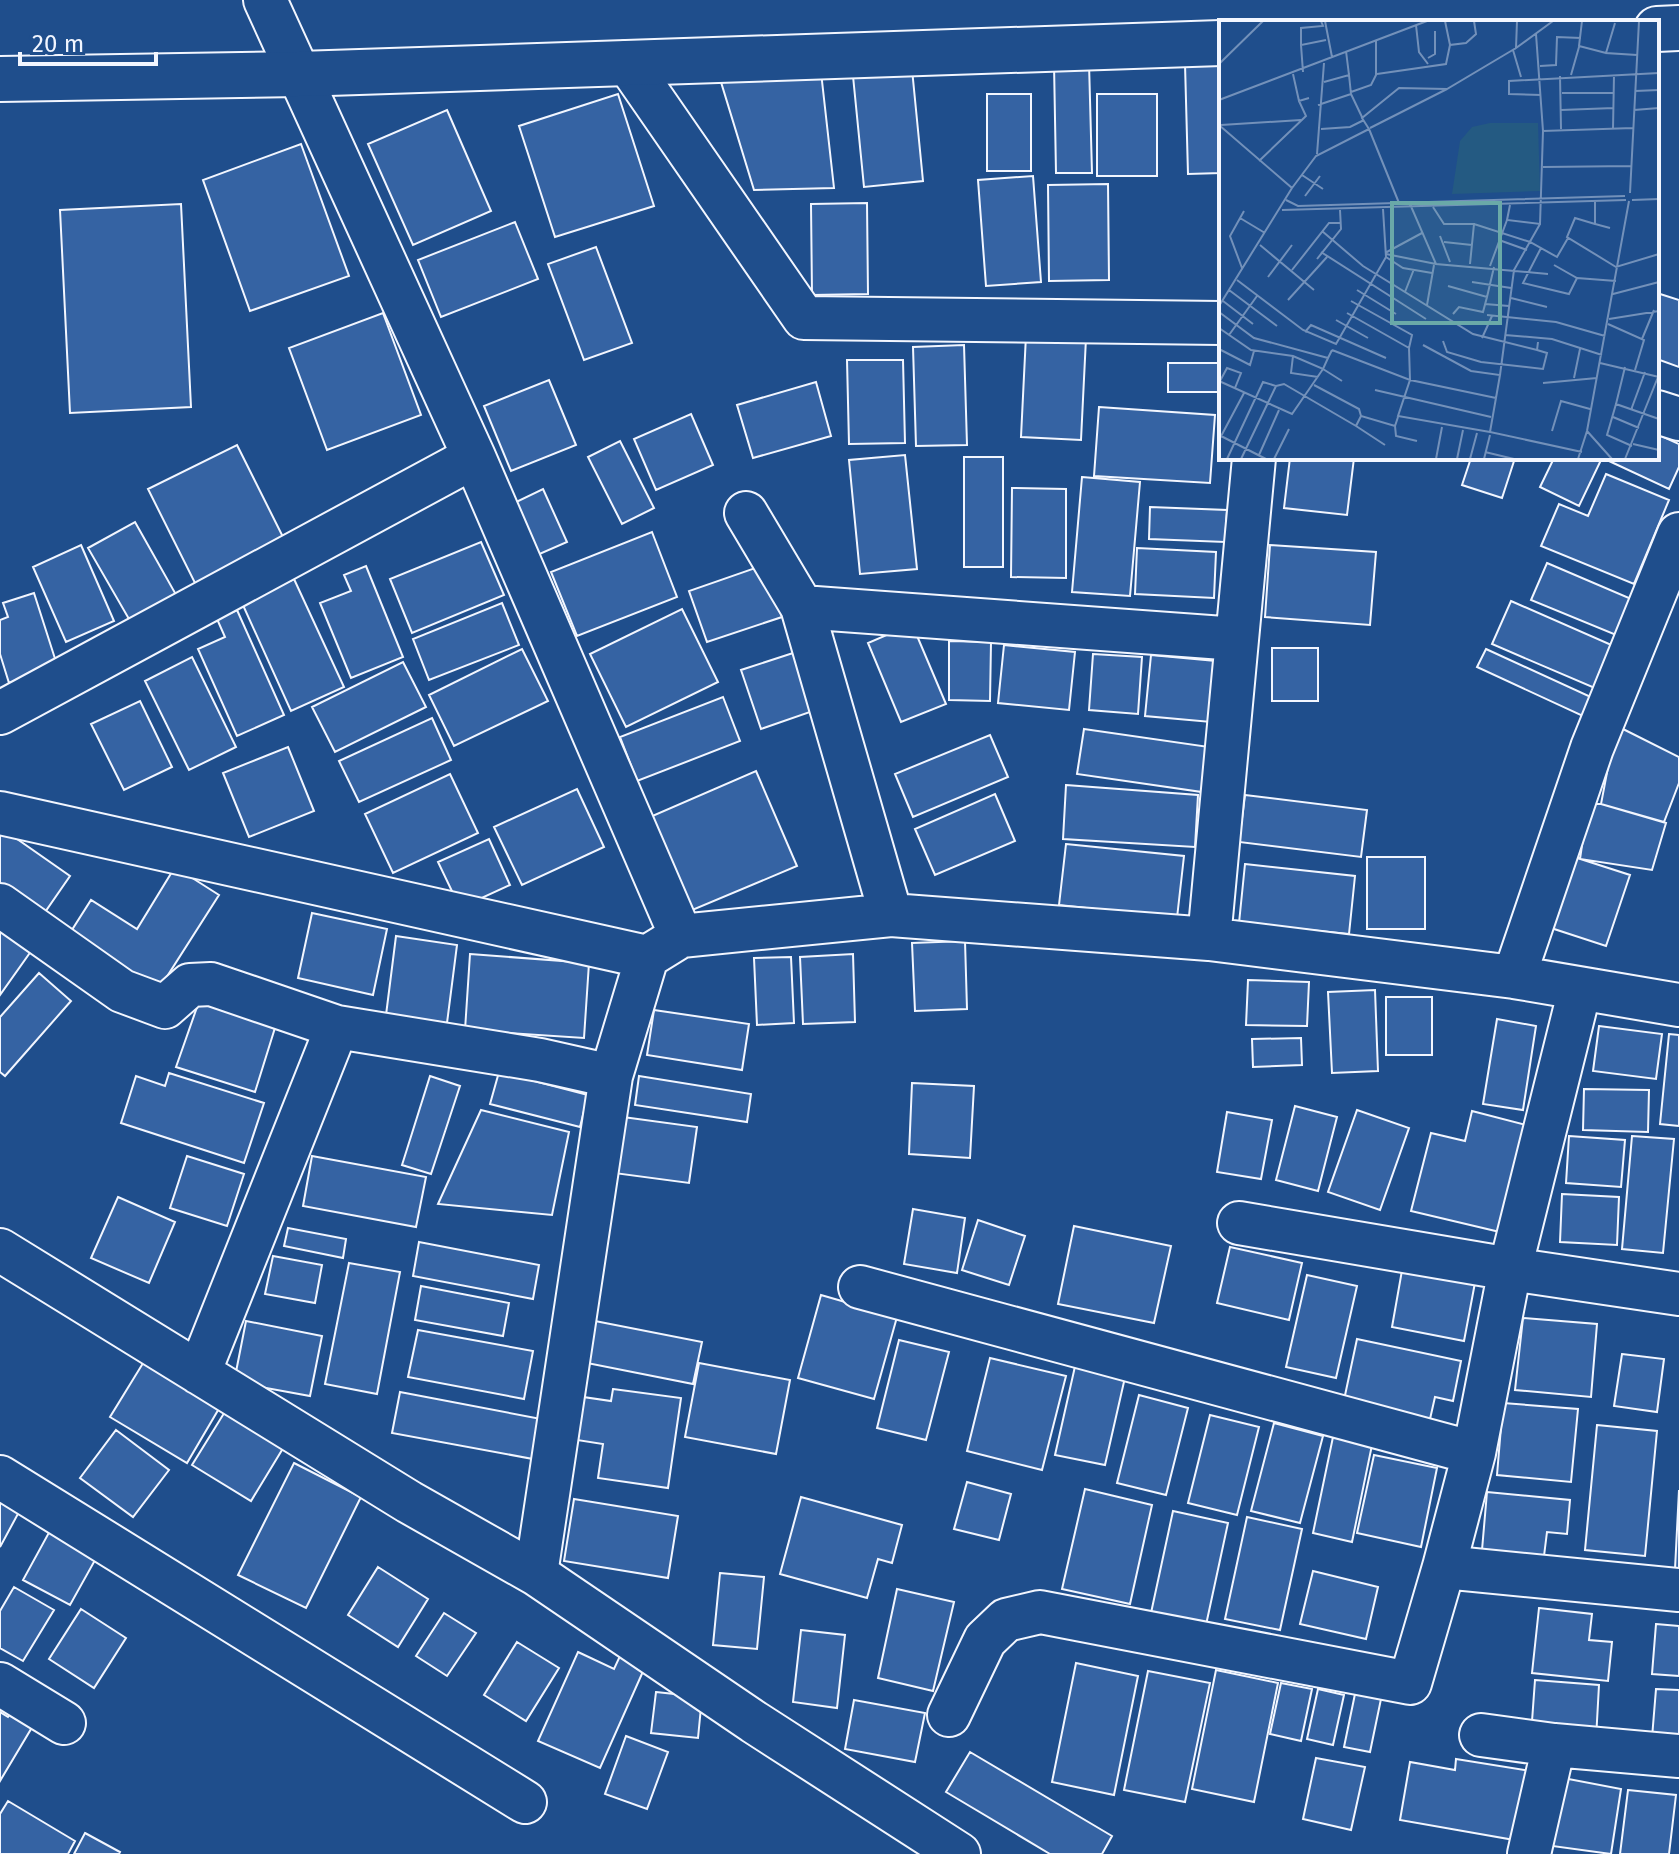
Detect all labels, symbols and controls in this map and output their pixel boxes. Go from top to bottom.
scale bar [20,16,156,66]
inset map [1219,20,1659,460]
text: 20 m [32,30,84,58]

